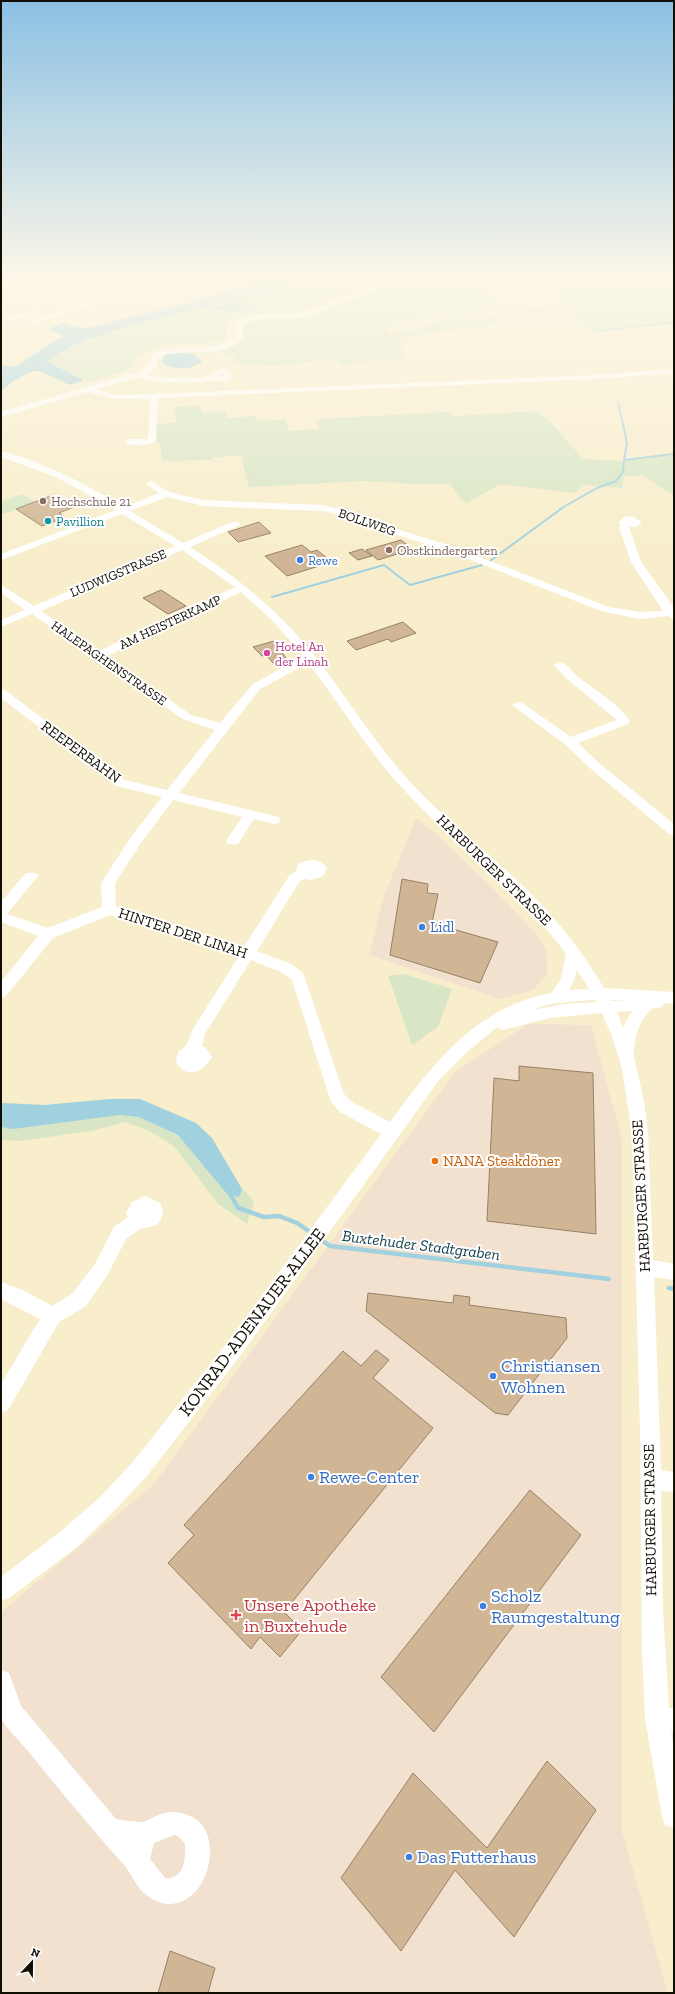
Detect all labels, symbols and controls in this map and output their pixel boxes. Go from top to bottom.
place label: Hochschule 21 [51,494,131,509]
marker: Hochschule 21 [38,496,48,506]
street label: BOLLWEG [336,505,398,539]
place label: Pavillion [56,514,105,529]
marker: Pavillion [43,516,53,526]
place label: Obstkindergarten [397,543,498,558]
marker: Obstkindergarten [384,545,394,555]
street label: LUDWIGSTRASSE [68,546,169,600]
place label: Rewe [308,553,338,568]
marker: Rewe [295,555,305,565]
street label: AM HEISTERKAMP [117,592,224,652]
street label: HALEPAGHENSTRASSE [49,618,170,709]
place label: Hotel An der Linah [275,639,329,669]
marker: Hotel An der Linah [262,648,272,658]
street label: REEPERBAHN [38,717,124,787]
street label: HARBURGER STRASSE [433,811,555,929]
street label: HINTER DER LINAH [116,904,250,962]
place label: Lidl [430,918,455,936]
marker: Lidl [417,922,427,932]
street label: HARBURGER STRASSE [628,1119,654,1272]
place label: NANA Steakdöner [443,1152,560,1170]
marker: NANA Steakdöner [430,1156,440,1166]
street label: KONRAD-ADENAUER-ALLEE [174,1224,330,1420]
water label: Buxtehuder Stadtgraben [341,1226,501,1264]
place label: Christiansen Wohnen [501,1355,601,1398]
marker: Christiansen Wohnen [488,1371,498,1381]
street label: HARBURGER STRASSE [640,1444,660,1596]
place label: Rewe-Center [319,1466,420,1488]
marker: Rewe-Center [306,1472,316,1482]
place label: Scholz Raumgestaltung [491,1585,620,1628]
place label: Unsere Apotheke in Buxtehude [244,1594,376,1637]
marker: Scholz Raumgestaltung [478,1601,488,1611]
marker: Unsere Apotheke in Buxtehude [231,1610,241,1620]
place label: Das Futterhaus [417,1846,537,1868]
marker: Das Futterhaus [404,1852,414,1862]
north arrow [12,1942,52,1982]
text: N [29,1946,42,1961]

